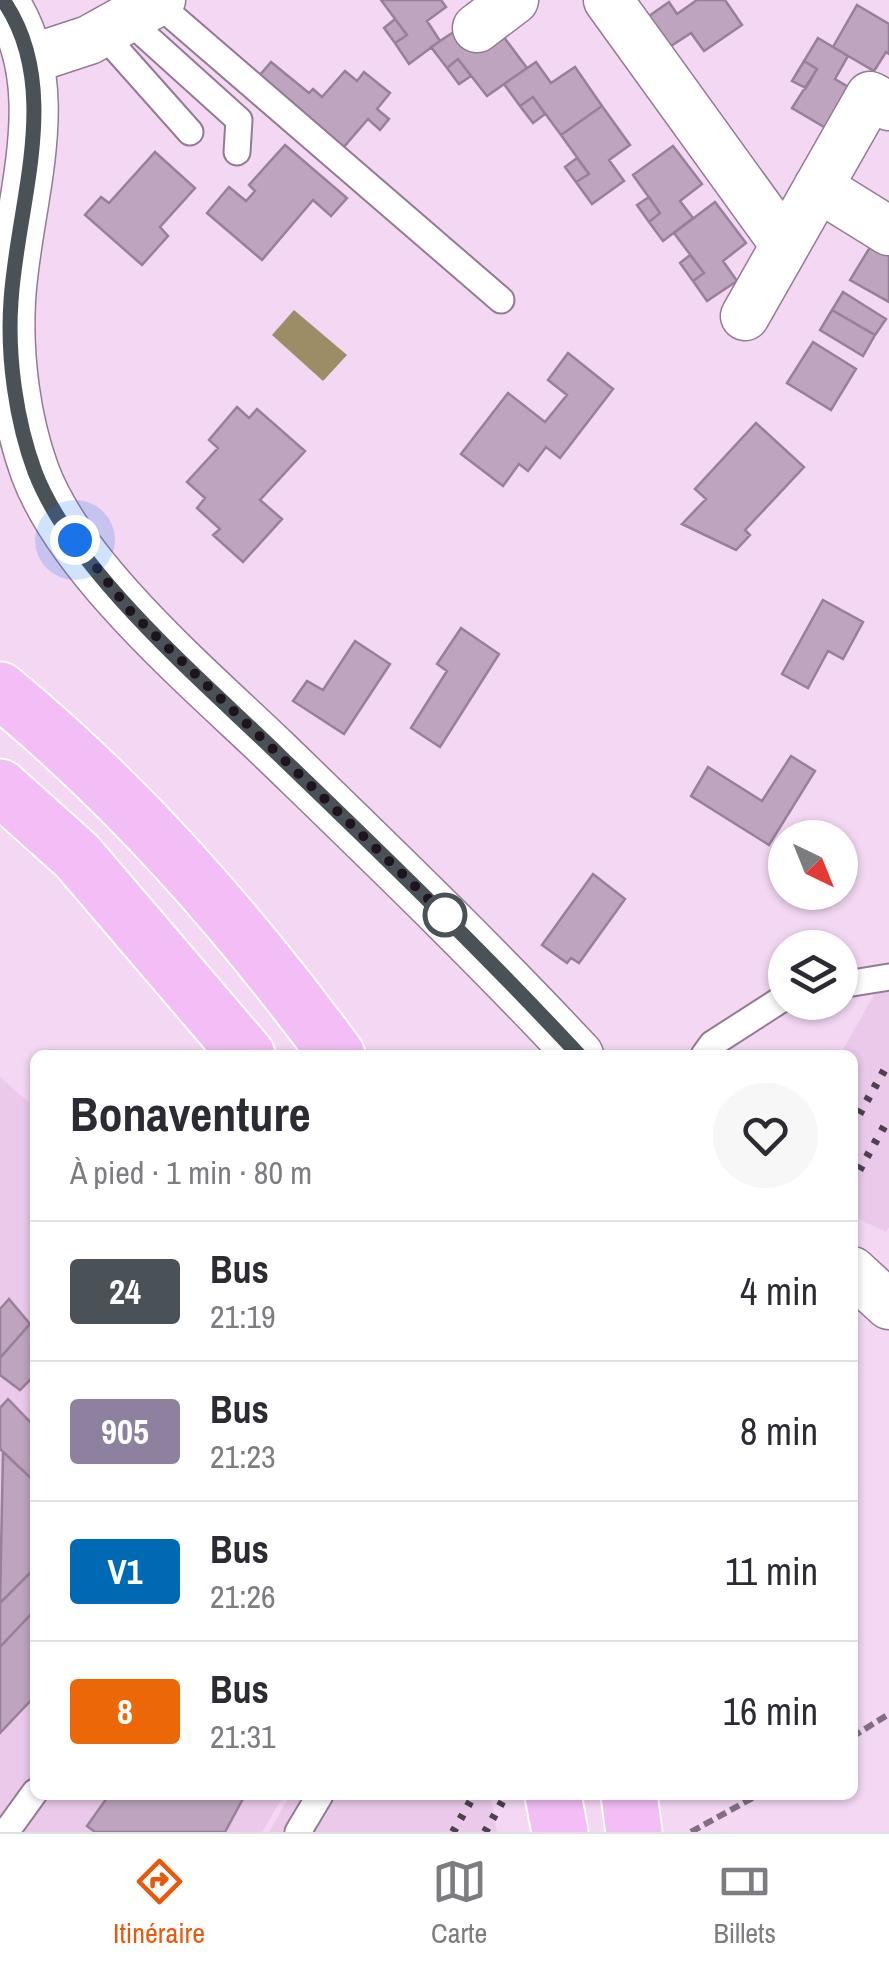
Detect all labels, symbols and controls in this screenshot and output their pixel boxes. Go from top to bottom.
your location [50,515,100,565]
north arrow [768,820,858,910]
map controls [768,820,858,1020]
unlabelled marker [424,894,466,936]
button: layers [768,930,858,1020]
text: Bonaventure [70,1081,311,1146]
button: heart [713,1083,818,1188]
text: À pied · 1 min · 80 m [70,1151,312,1194]
text: Bus [210,1244,269,1295]
text: 4 min [740,1266,818,1317]
text: 24 [109,1268,141,1315]
text: 21:19 [210,1295,276,1338]
text: Bus [210,1384,269,1435]
text: 8 min [740,1406,818,1457]
text: 905 [101,1408,149,1455]
text: 21:23 [210,1435,276,1478]
text: Bus [210,1524,269,1575]
text: 11 min [725,1546,818,1597]
text: V1 [107,1548,143,1595]
text: 21:26 [210,1575,276,1618]
text: Bus [210,1664,269,1715]
text: 16 min [723,1686,818,1737]
text: 8 [117,1688,133,1735]
text: 21:31 [210,1715,276,1758]
tab: Itinéraire [113,1854,205,1952]
tab: Carte [431,1854,487,1952]
tab: Billets [713,1854,776,1952]

